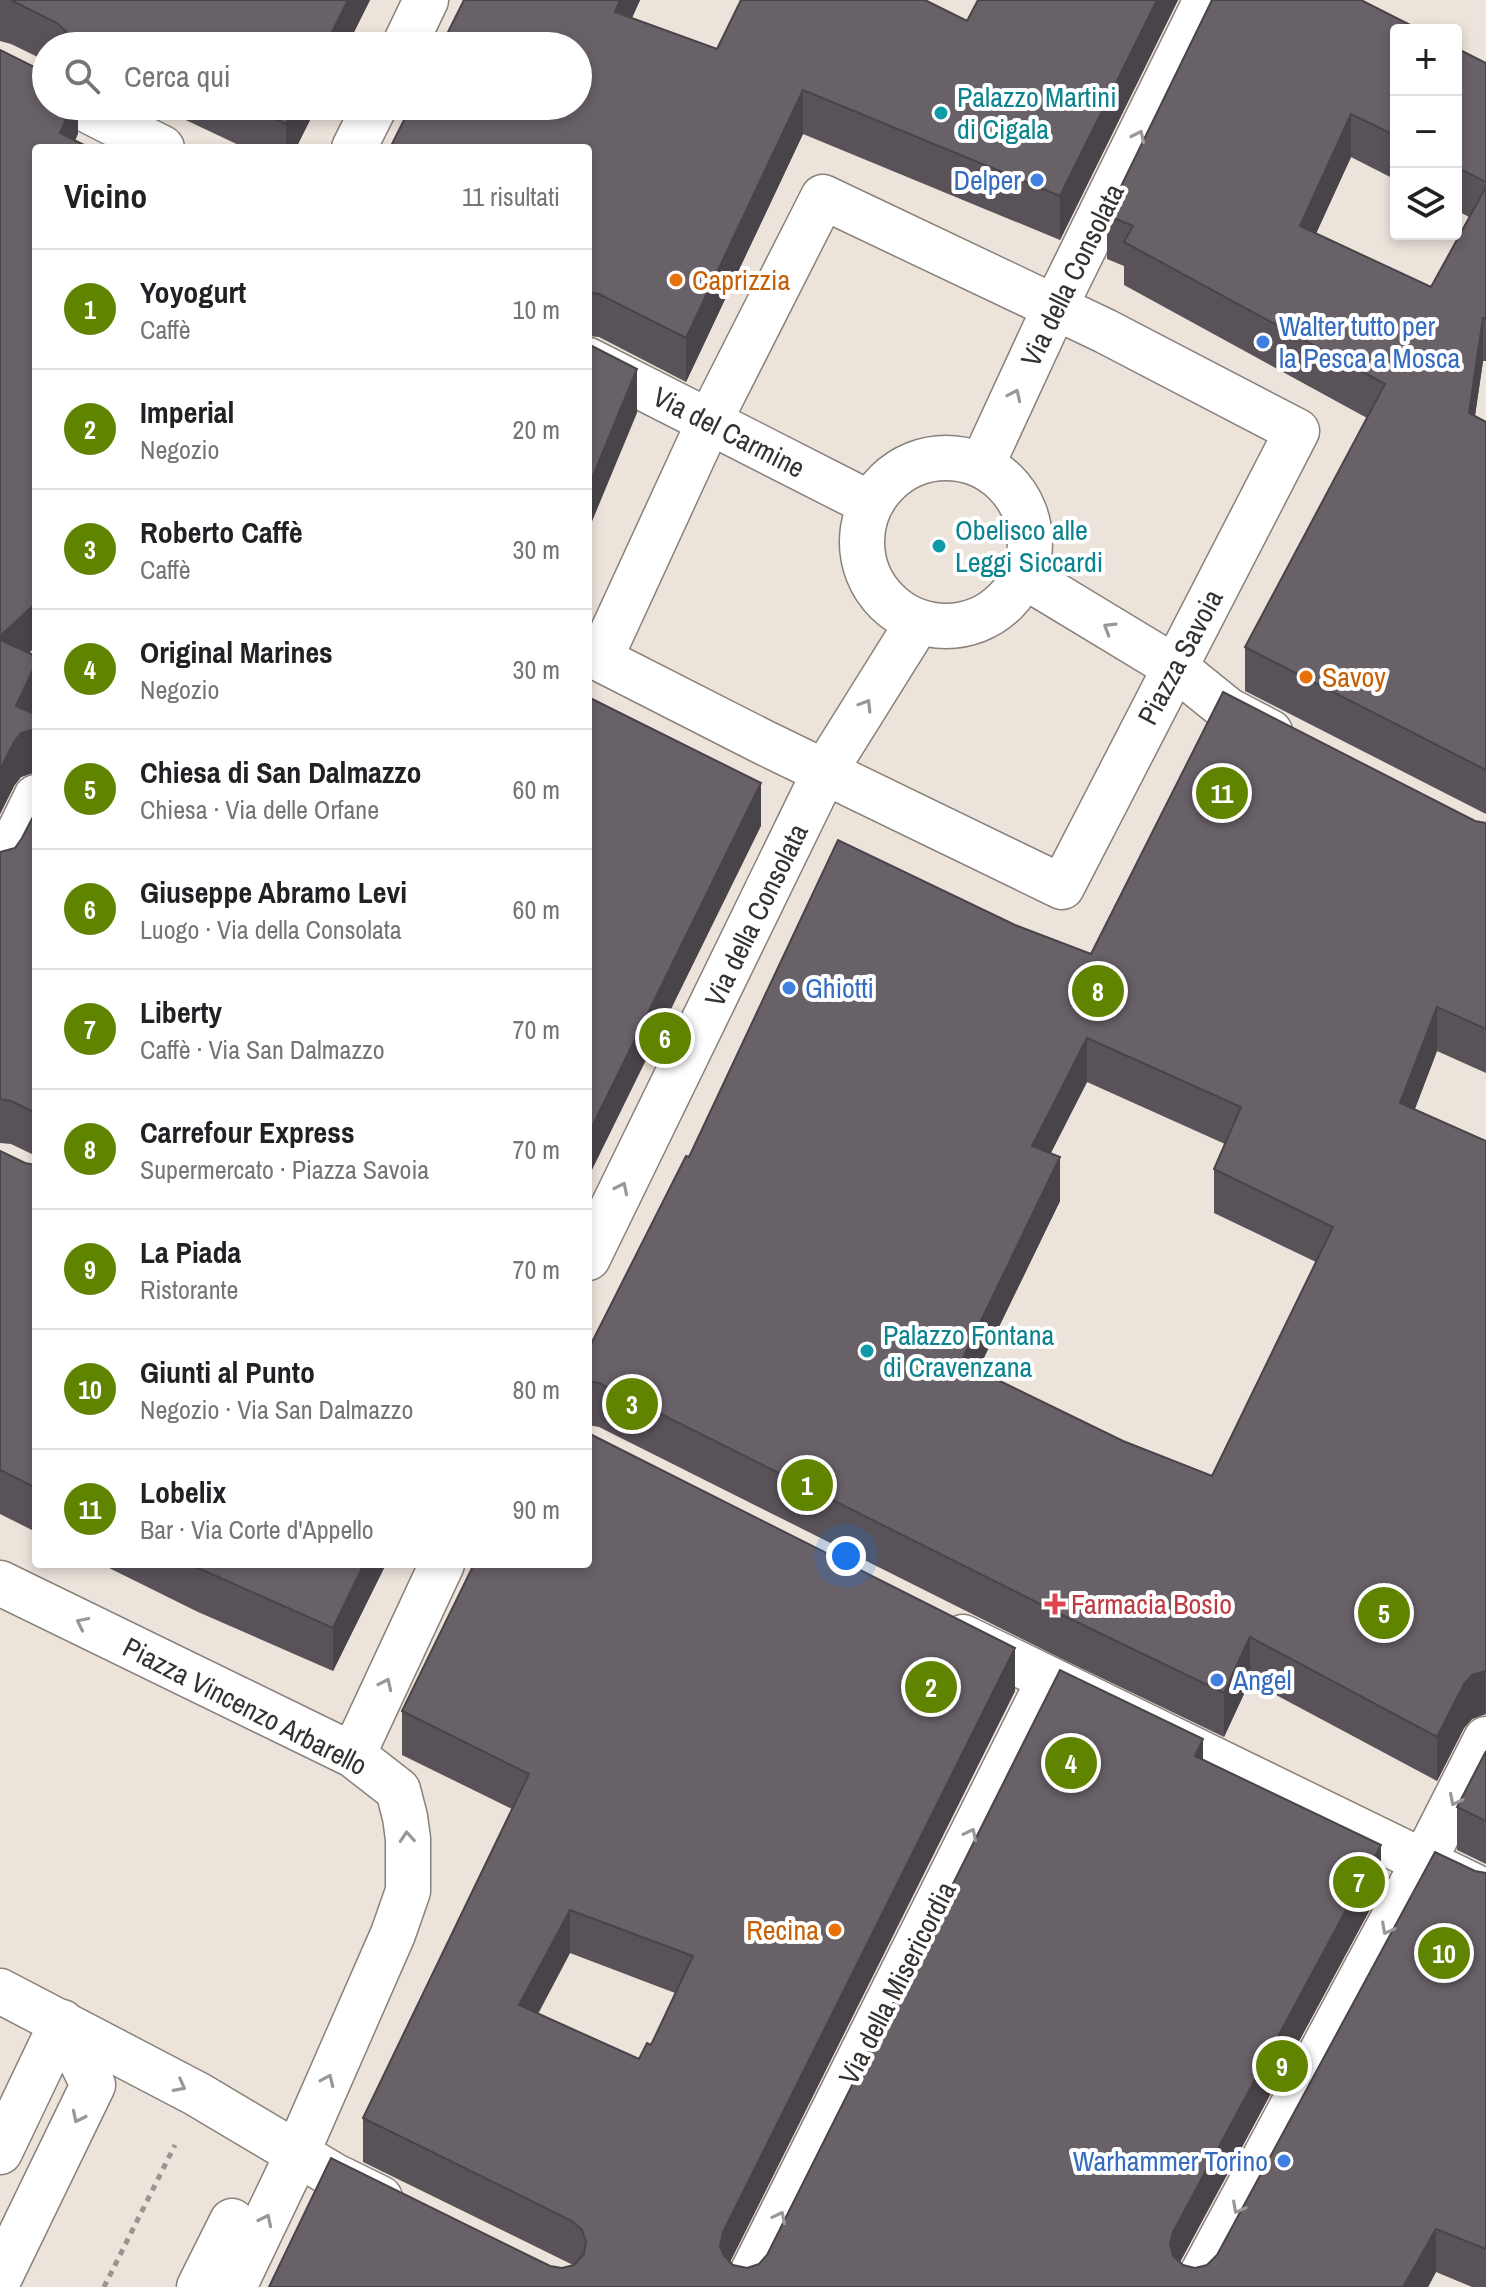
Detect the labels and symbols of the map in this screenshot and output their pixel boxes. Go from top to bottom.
place label: Palazzo Martini di Cigala [957,78,1117,148]
marker: Palazzo Martini di Cigala [932,104,950,122]
one-way arrow [1130,130,1145,145]
place label: Delper [953,161,1021,199]
marker: Delper [1028,171,1046,189]
street label: Via della Consolata [1011,177,1133,373]
place label: Caprizzia [692,261,790,299]
marker: Caprizzia [667,271,685,289]
place label: Walter tutto per la Pesca a Mosca [1279,307,1460,377]
marker: Walter tutto per la Pesca a Mosca [1254,333,1272,351]
street label: Via del Carmine [647,377,811,487]
one-way arrow [1005,388,1021,403]
place label: Obelisco alle Leggi Siccardi [955,511,1103,581]
marker: Obelisco alle Leggi Siccardi [930,537,948,555]
street label: Piazza Savoia [1128,583,1232,731]
one-way arrow [1103,622,1118,637]
place label: Savoy [1322,658,1386,696]
marker: Savoy [1297,668,1315,686]
one-way arrow [856,699,872,714]
pin: 11 [1196,763,1248,823]
street label: Via della Consolata [695,817,817,1013]
pin: 8 [1072,961,1124,1021]
place label: Ghiotti [805,969,874,1007]
marker: Ghiotti [780,979,798,997]
pin: 6 [639,1008,691,1068]
one-way arrow [613,1182,628,1197]
place label: Palazzo Fontana di Cravenzana [883,1316,1054,1386]
marker: Palazzo Fontana di Cravenzana [858,1342,876,1360]
pin: 3 [606,1374,658,1434]
pin: 1 [781,1455,833,1515]
your location [826,1536,866,1576]
pin: 5 [1358,1583,1410,1643]
place label: Farmacia Bosio [1071,1585,1232,1623]
marker: Farmacia Bosio [1046,1595,1064,1613]
one-way arrow [75,1617,90,1633]
street label: Piazza Vincenzo Arbarello [117,1628,373,1784]
pin: 2 [905,1657,957,1717]
place label: Angel [1232,1661,1292,1699]
marker: Angel [1208,1671,1226,1689]
one-way arrow [376,1678,392,1692]
pin: 4 [1045,1733,1097,1793]
one-way arrow [1449,1791,1465,1806]
one-way arrow [962,1828,977,1843]
one-way arrow [399,1830,416,1843]
pin: 7 [1333,1852,1385,1912]
street label: Via della Misericordia [829,1875,965,2091]
place label: Recina [746,1911,819,1949]
marker: Recina [826,1921,844,1939]
one-way arrow [1382,1921,1397,1936]
pin: 10 [1418,1923,1470,1983]
pin: 9 [1256,2036,1308,2096]
one-way arrow [318,2074,334,2088]
one-way arrow [172,2076,187,2091]
one-way arrow [72,2109,88,2124]
place label: Warhammer Torino [1073,2142,1268,2180]
marker: Warhammer Torino [1275,2152,1293,2170]
one-way arrow [1232,2199,1247,2214]
one-way arrow [770,2211,786,2226]
one-way arrow [256,2213,272,2228]

